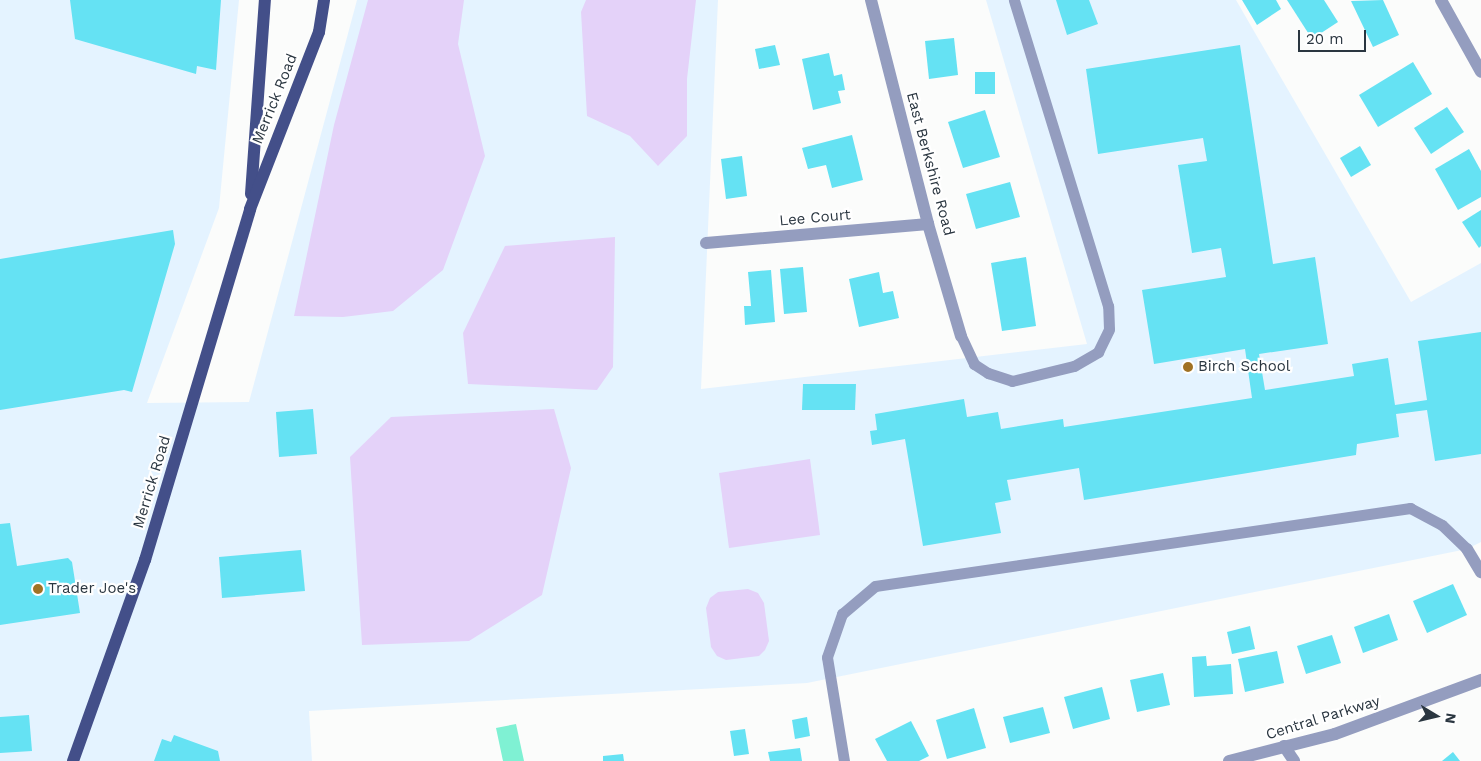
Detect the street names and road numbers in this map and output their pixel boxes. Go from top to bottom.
street label: Merrick Road [249,51,301,147]
street label: East Berkshire Road [902,90,958,238]
street label: Lee Court [779,206,851,230]
street label: Merrick Road [129,433,175,531]
street label: Central Parkway [1263,692,1383,744]

